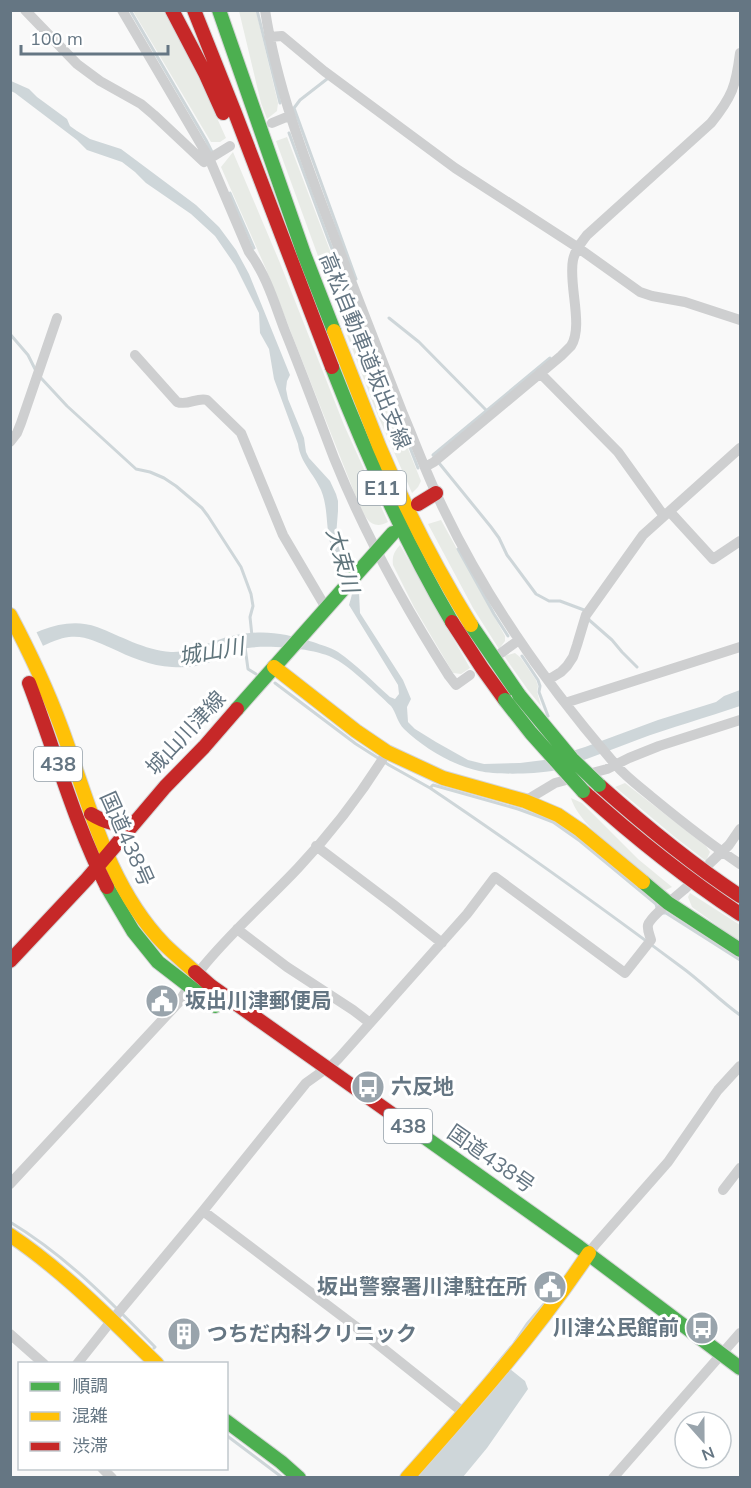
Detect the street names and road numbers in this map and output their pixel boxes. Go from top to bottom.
street label: 高松自動車道坂出支線 [315,248,417,453]
road number: E11 [358,471,406,505]
street label: 城山川津線 [140,685,231,780]
road number: 438 [34,747,82,781]
street label: 国道438号 [96,787,160,890]
road number: 438 [384,1109,432,1143]
street label: 国道438号 [443,1119,540,1198]

